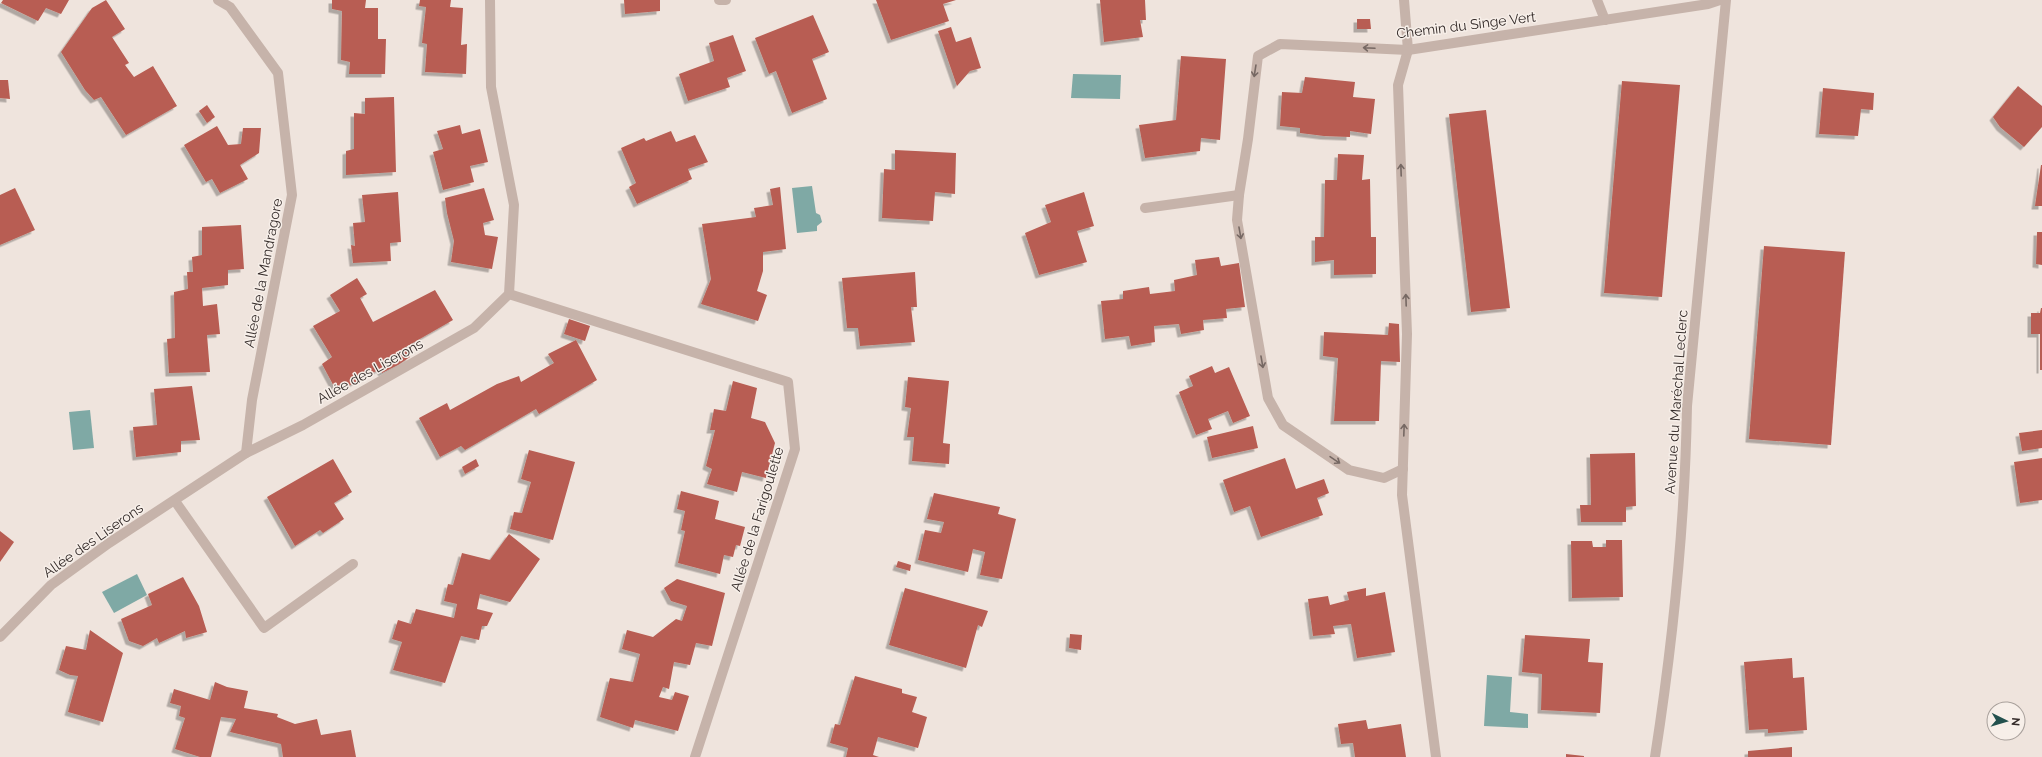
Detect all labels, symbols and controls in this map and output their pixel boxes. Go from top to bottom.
street label: Chemin du Singe Vert [1395,8,1537,41]
one-way arrow [1363,44,1376,51]
one-way arrow [1251,64,1259,77]
one-way arrow [1397,164,1405,177]
street label: Allée de la Mandragore [241,197,285,349]
one-way arrow [1236,227,1244,240]
one-way arrow [1402,294,1409,307]
street label: Avenue du Maréchal Leclerc [1662,309,1690,495]
street label: Allée des Liserons [314,335,426,407]
one-way arrow [1258,355,1266,368]
one-way arrow [1400,424,1408,437]
street label: Allée de la Farigoulette [727,445,787,593]
one-way arrow [1329,456,1340,464]
street label: Allée des Liserons [40,499,146,581]
north arrow [1986,701,2026,741]
text: N [2009,717,2022,727]

